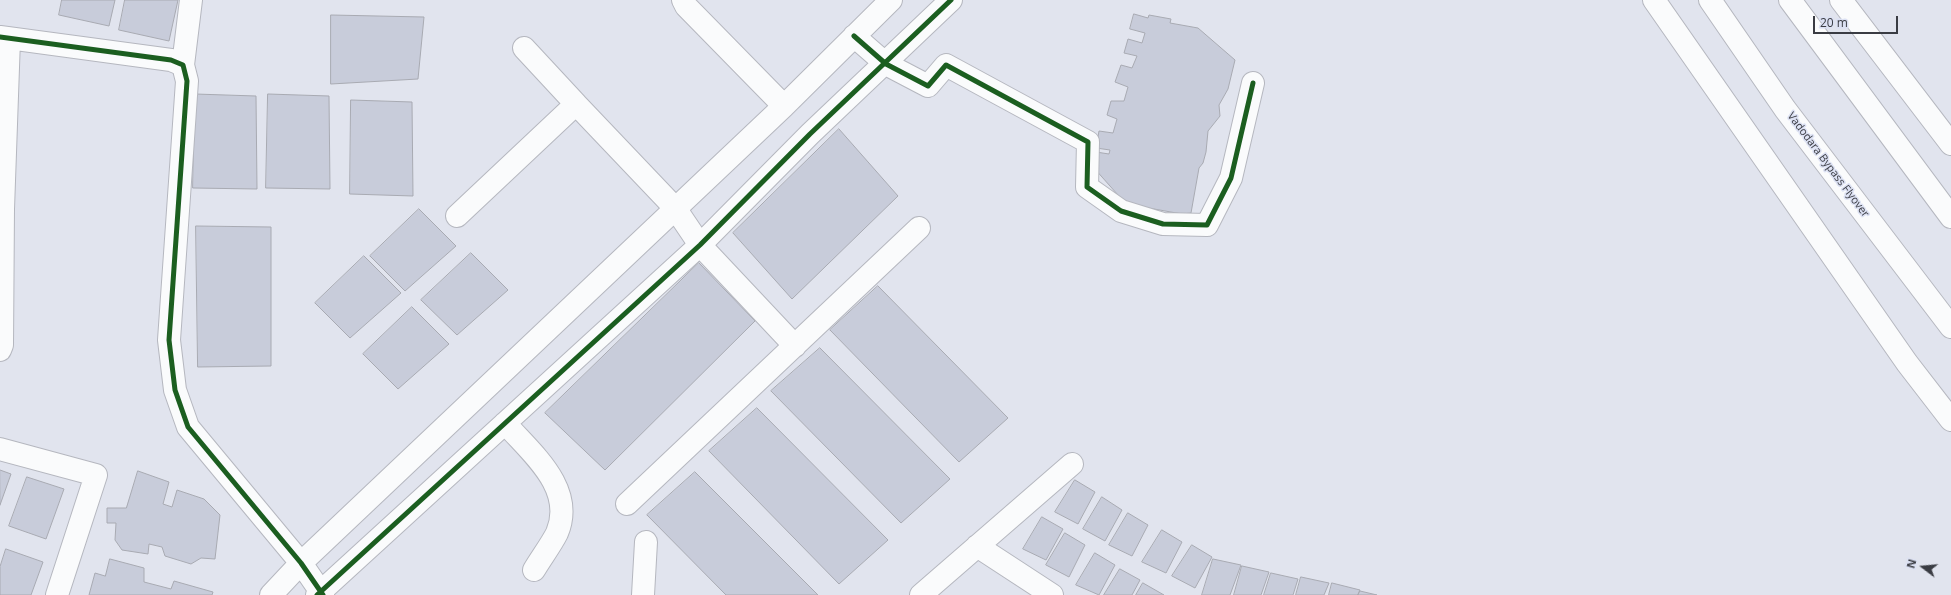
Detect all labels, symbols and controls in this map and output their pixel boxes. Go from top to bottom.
scale bar [1815,8,1900,34]
text: 20 m [1820,14,1848,31]
street label: Vadodara Bypass Flyover [1784,110,1872,220]
north arrow [1903,547,1943,587]
text: N [1903,557,1919,570]

